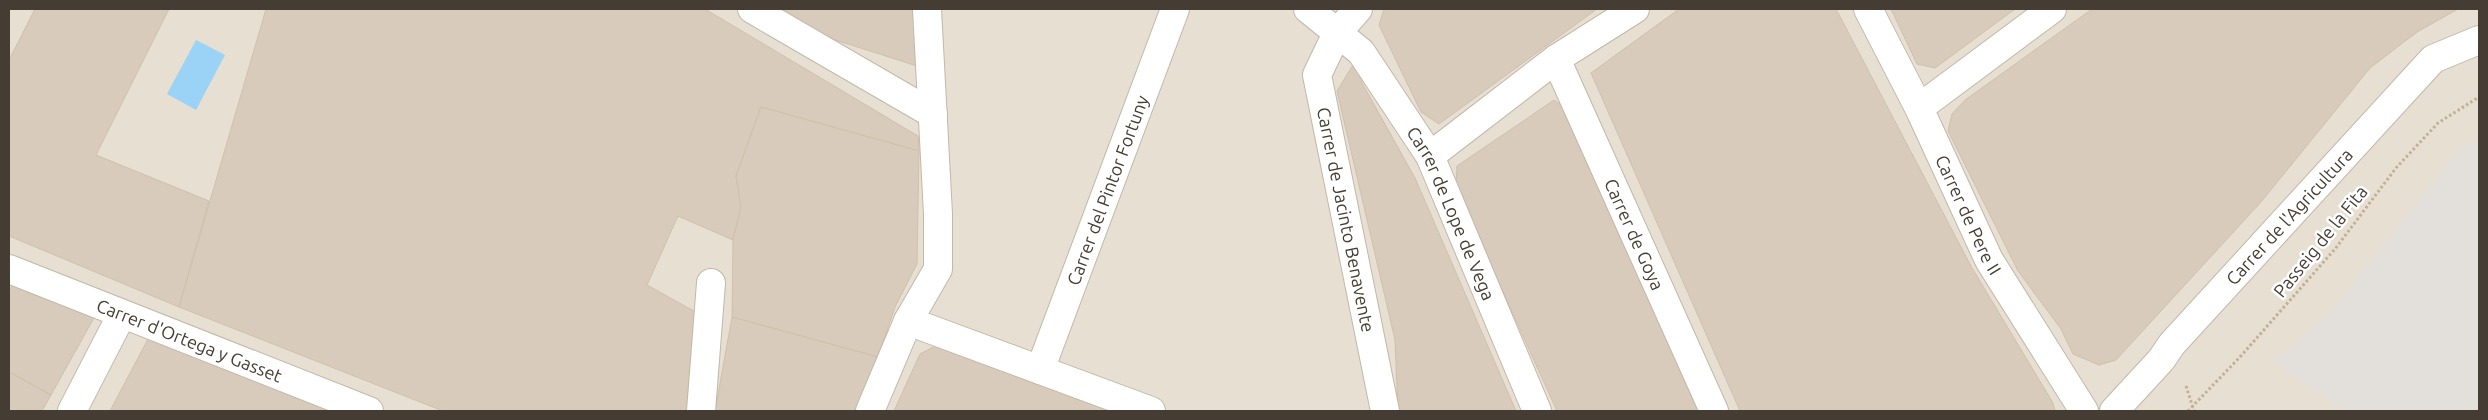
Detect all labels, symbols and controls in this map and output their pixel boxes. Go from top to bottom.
street label: Carrer del Pintor Fortuny [1063,92,1152,288]
street label: Carrer de Jacinto Benavente [1314,105,1379,334]
street label: Carrer de Lope de Vega [1403,123,1499,303]
street label: Carrer de l'Agricultura [2222,144,2356,288]
street label: Carrer de Pere II [1932,152,2006,278]
street label: Carrer de Goya [1601,175,1668,293]
street label: Passeig de la Fita [2269,181,2371,301]
street label: Carrer d'Ortega y Gasset [94,295,285,386]

